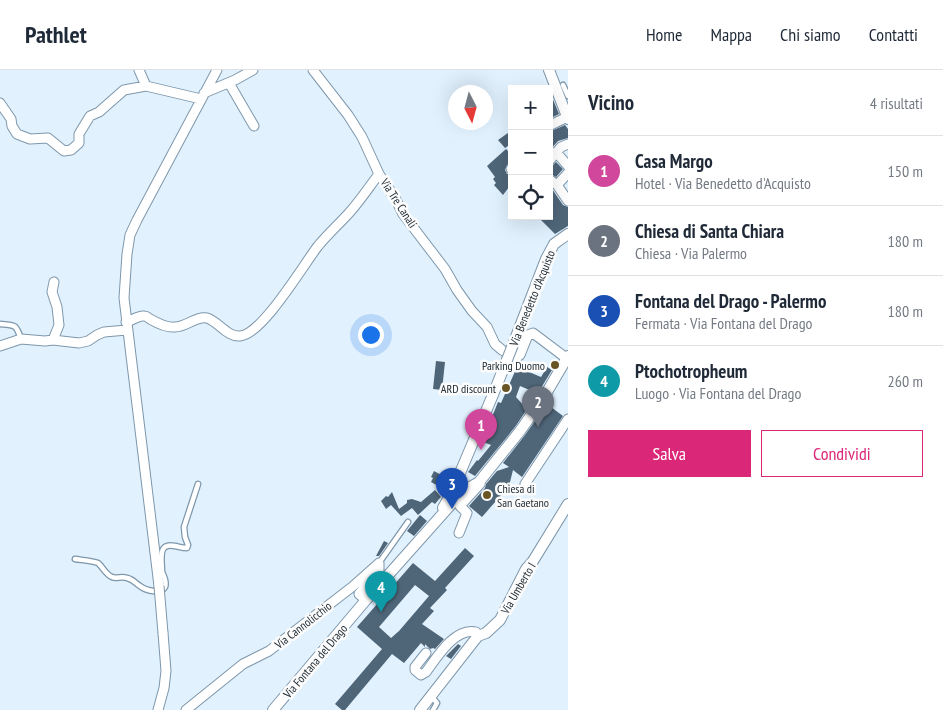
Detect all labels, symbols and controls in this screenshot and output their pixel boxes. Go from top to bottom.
text: Pathlet [25,19,87,50]
text: Home [646,23,683,46]
text: Mappa [711,23,752,46]
text: Chi siamo [780,23,841,46]
text: Contatti [869,23,918,46]
north arrow [448,85,493,130]
map controls [508,85,553,220]
button: + [508,85,553,130]
text: Vicino [588,89,634,116]
text: 4 risultati [870,93,923,113]
button: − [508,130,553,175]
text: Casa Margo [635,149,713,173]
text: 1 [600,161,608,181]
text: 150 m [888,161,923,181]
text: Hotel · Via Benedetto d'Acquisto [635,173,811,193]
street label: Via Tre Canali [377,175,421,231]
button: locate [508,175,553,220]
text: Chiesa di Santa Chiara [635,219,784,243]
text: 2 [600,231,608,251]
text: 180 m [888,231,923,251]
text: Chiesa · Via Palermo [635,243,747,263]
street label: Via Benedetto d'Acquisto [506,248,558,349]
text: Fontana del Drago - Palermo [635,289,826,313]
text: 3 [600,301,608,321]
text: 180 m [888,301,923,321]
text: Fermata · Via Fontana del Drago [635,313,813,333]
your location [358,322,384,348]
place label: Parking Duomo [482,358,545,373]
marker: Parking Duomo [549,359,561,371]
text: Ptochotropheum [635,359,747,383]
text: 4 [600,371,608,391]
text: 260 m [888,371,923,391]
place label: ARD discount [441,381,497,396]
marker: ARD discount [500,382,512,394]
text: Luogo · Via Fontana del Drago [635,383,801,403]
pin: 2 [522,386,554,427]
pin: 1 [465,409,497,450]
button: Salva [588,430,751,477]
button: Condividi [761,430,923,477]
pin: 3 [436,468,468,509]
place label: Chiesa di San Gaetano [497,481,549,510]
marker: Chiesa di San Gaetano [481,489,493,501]
street label: Via Umberto I [497,560,539,617]
pin: 4 [365,571,397,612]
street label: Via Cannolicchio [271,598,334,653]
street label: Via Fontana del Drago [279,621,350,702]

